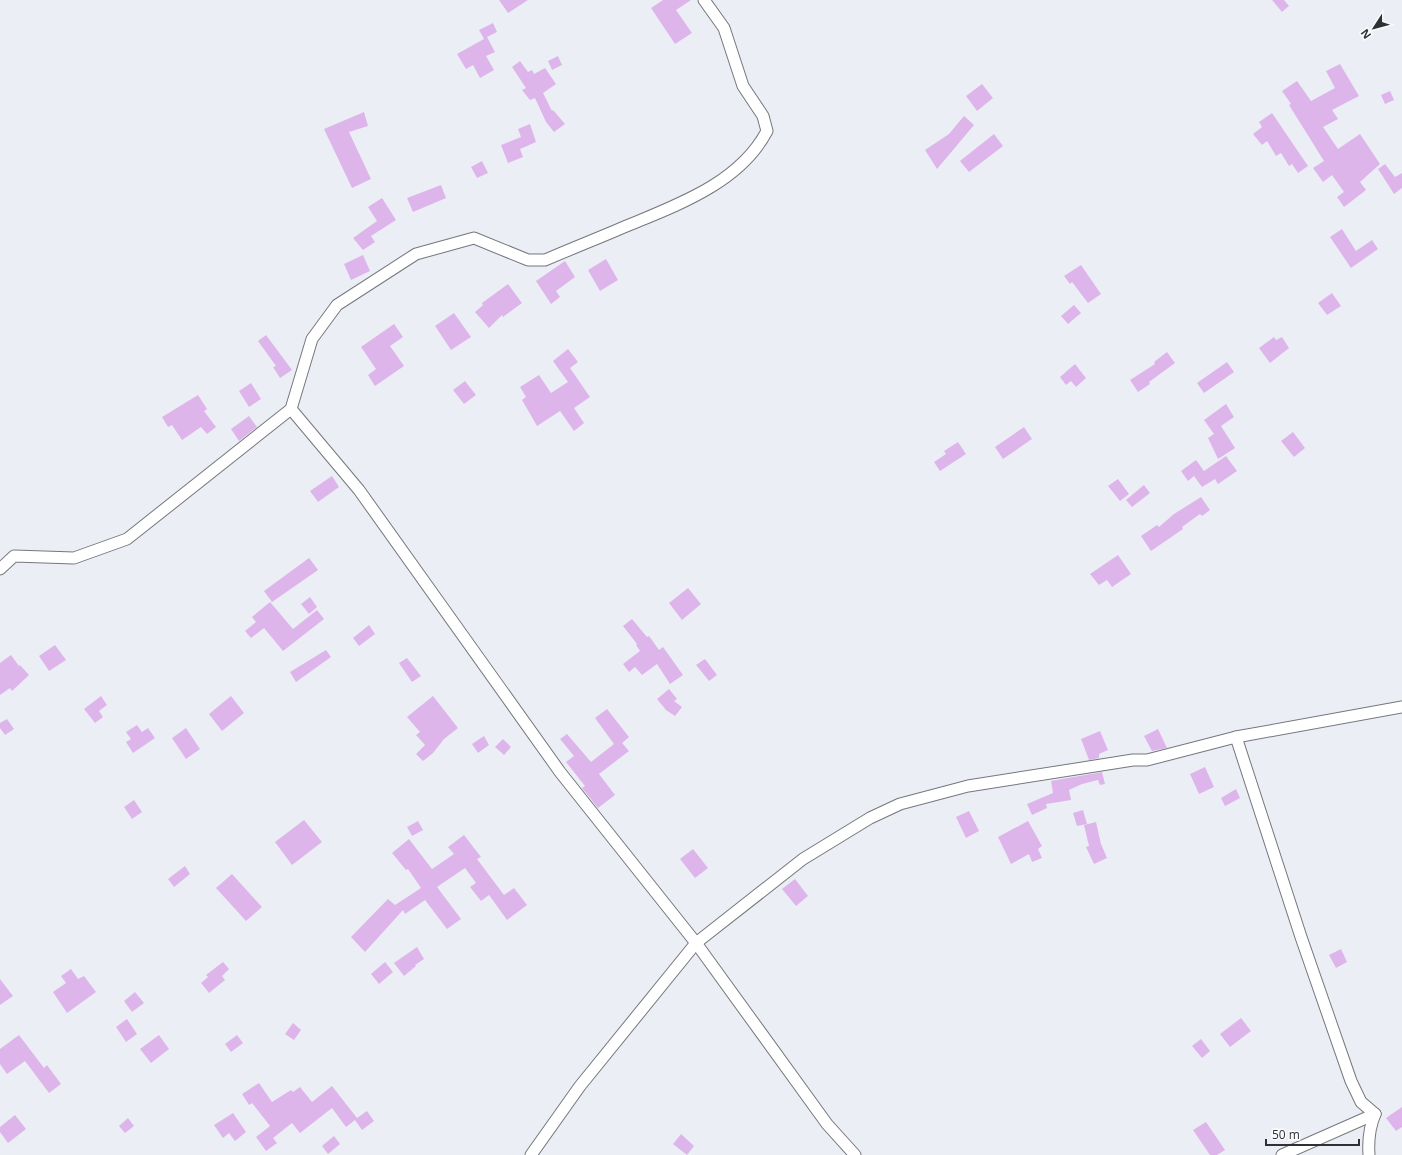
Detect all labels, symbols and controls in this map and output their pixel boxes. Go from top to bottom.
north arrow [1354,8,1394,48]
text: N [1357,26,1374,42]
scale bar [1266,1121,1359,1147]
text: 50 m [1272,1126,1300,1143]

